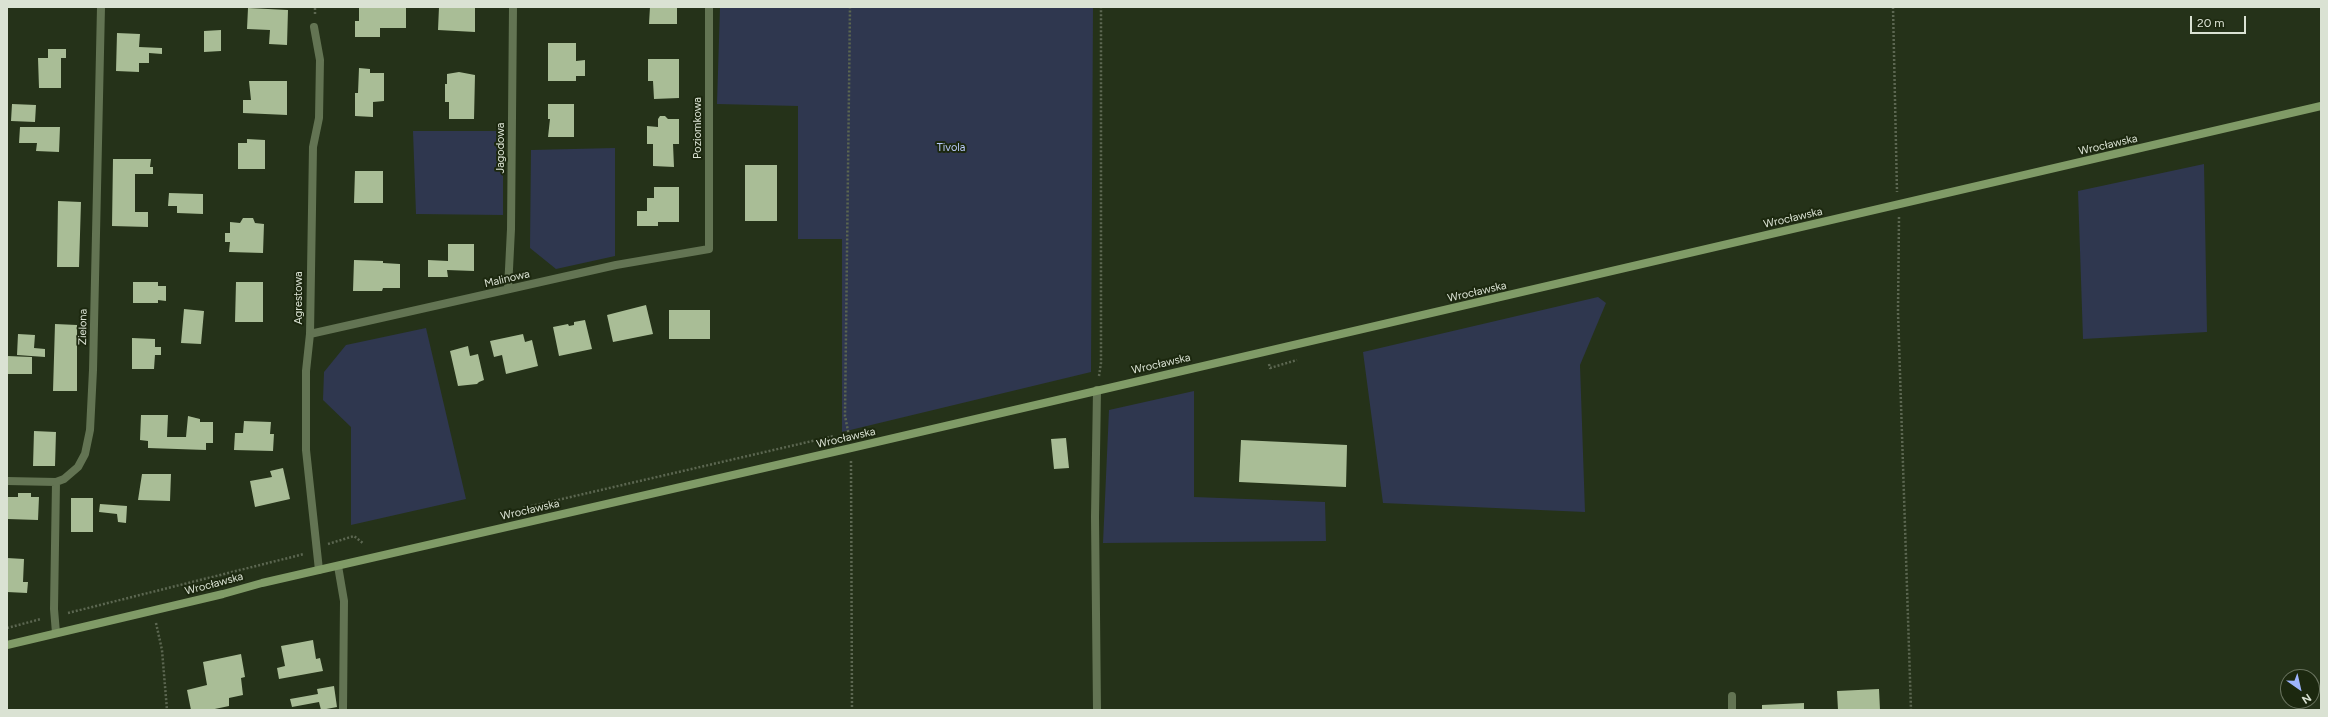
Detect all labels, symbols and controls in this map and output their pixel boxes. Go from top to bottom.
scale bar [2192,8,2248,34]
text: 20 m [2197,16,2225,30]
street label: Poziomkowa [691,97,705,159]
street label: Jagodowa [494,123,508,173]
street label: Wrocławska [2077,132,2139,158]
park label: Tivola [937,141,965,155]
street label: Wrocławska [1762,205,1824,231]
street label: Malinowa [483,267,531,291]
street label: Agrestowa [292,271,306,325]
street label: Wrocławska [1446,279,1508,305]
street label: Zielona [76,309,90,345]
street label: Wrocławska [1130,351,1192,377]
street label: Wrocławska [815,425,877,451]
street label: Wrocławska [499,497,561,523]
street label: Wrocławska [183,570,245,598]
north arrow [2280,669,2320,709]
text: N [2299,691,2314,706]

